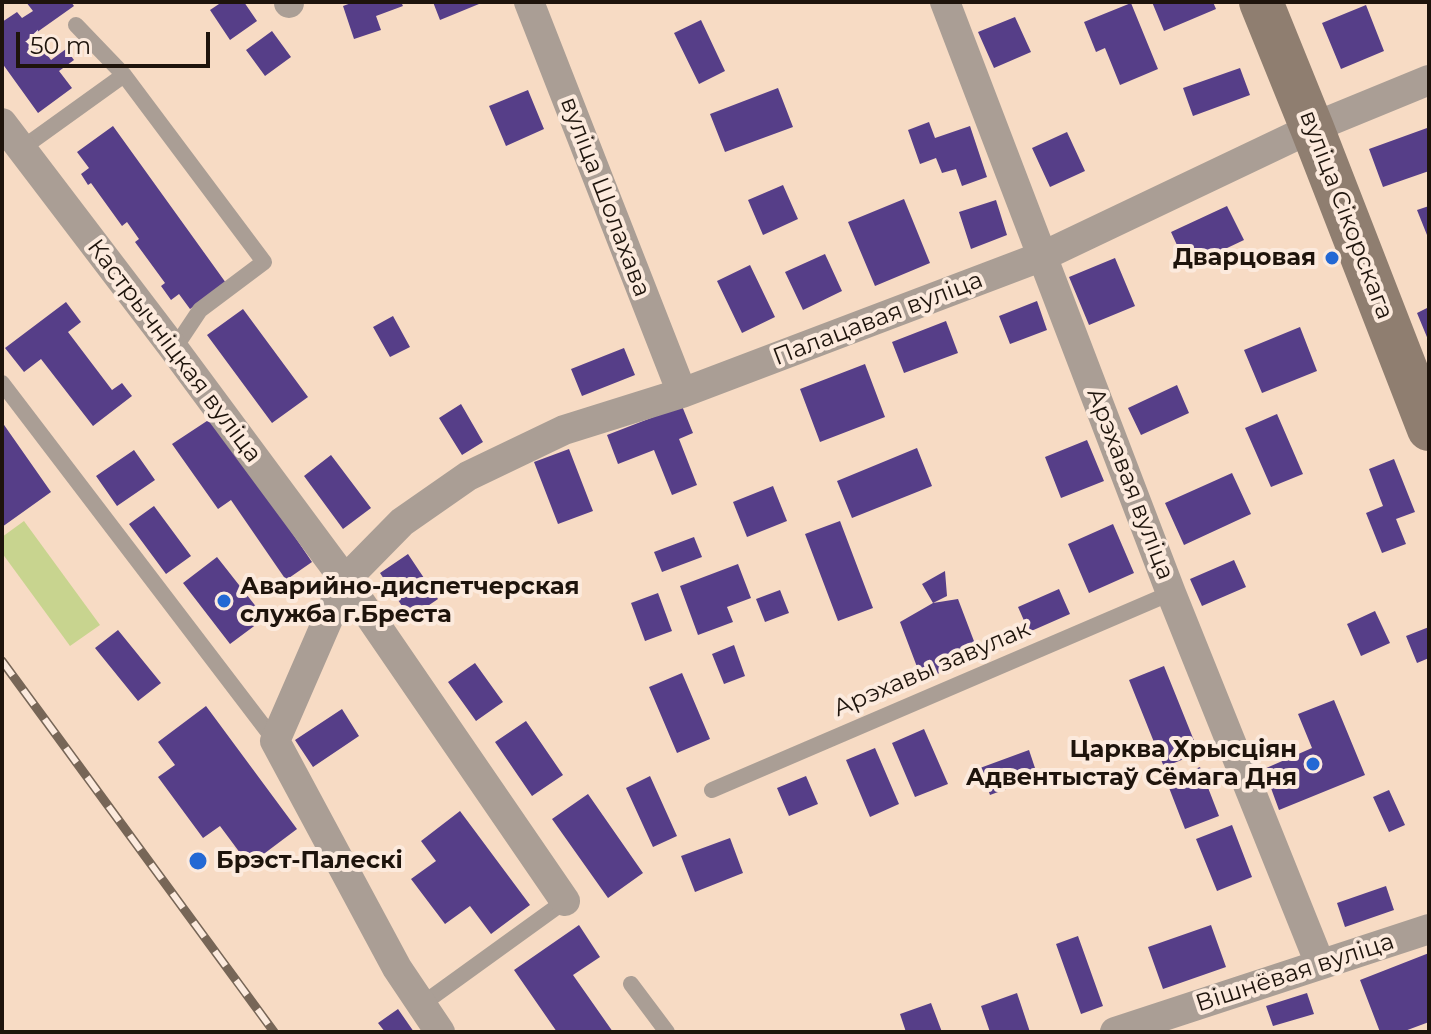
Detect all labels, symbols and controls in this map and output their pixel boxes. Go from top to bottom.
scale bar [20,16,214,66]
text: 50 m [30,31,91,60]
street label: вуліца Шолахава [554,93,656,301]
street label: вуліца Сікорскага [1293,106,1399,324]
street label: Кастрычніцкая вуліца [81,234,267,468]
place label: Дварцовая [1173,244,1316,272]
marker: Дварцовая [1323,249,1341,267]
street label: Палацавая вуліца [769,266,987,372]
street label: Арэхавая вуліца [1080,384,1180,584]
place label: Аварийно-диспетчерская служба г.Бреста [240,573,580,629]
marker: Аварийно-диспетчерская служба г.Бреста [215,592,233,610]
street label: Арэхавы завулак [829,615,1035,723]
place label: Царква Хрысціян Адвентыстаў Сёмага Дня [966,736,1297,792]
marker: Царква Хрысціян Адвентыстаў Сёмага Дня [1304,755,1322,773]
place label: Брэст-Палескі [216,847,403,875]
marker: Брэст-Палескі [187,850,209,872]
street label: Вішнёвая вуліца [1192,927,1398,1019]

